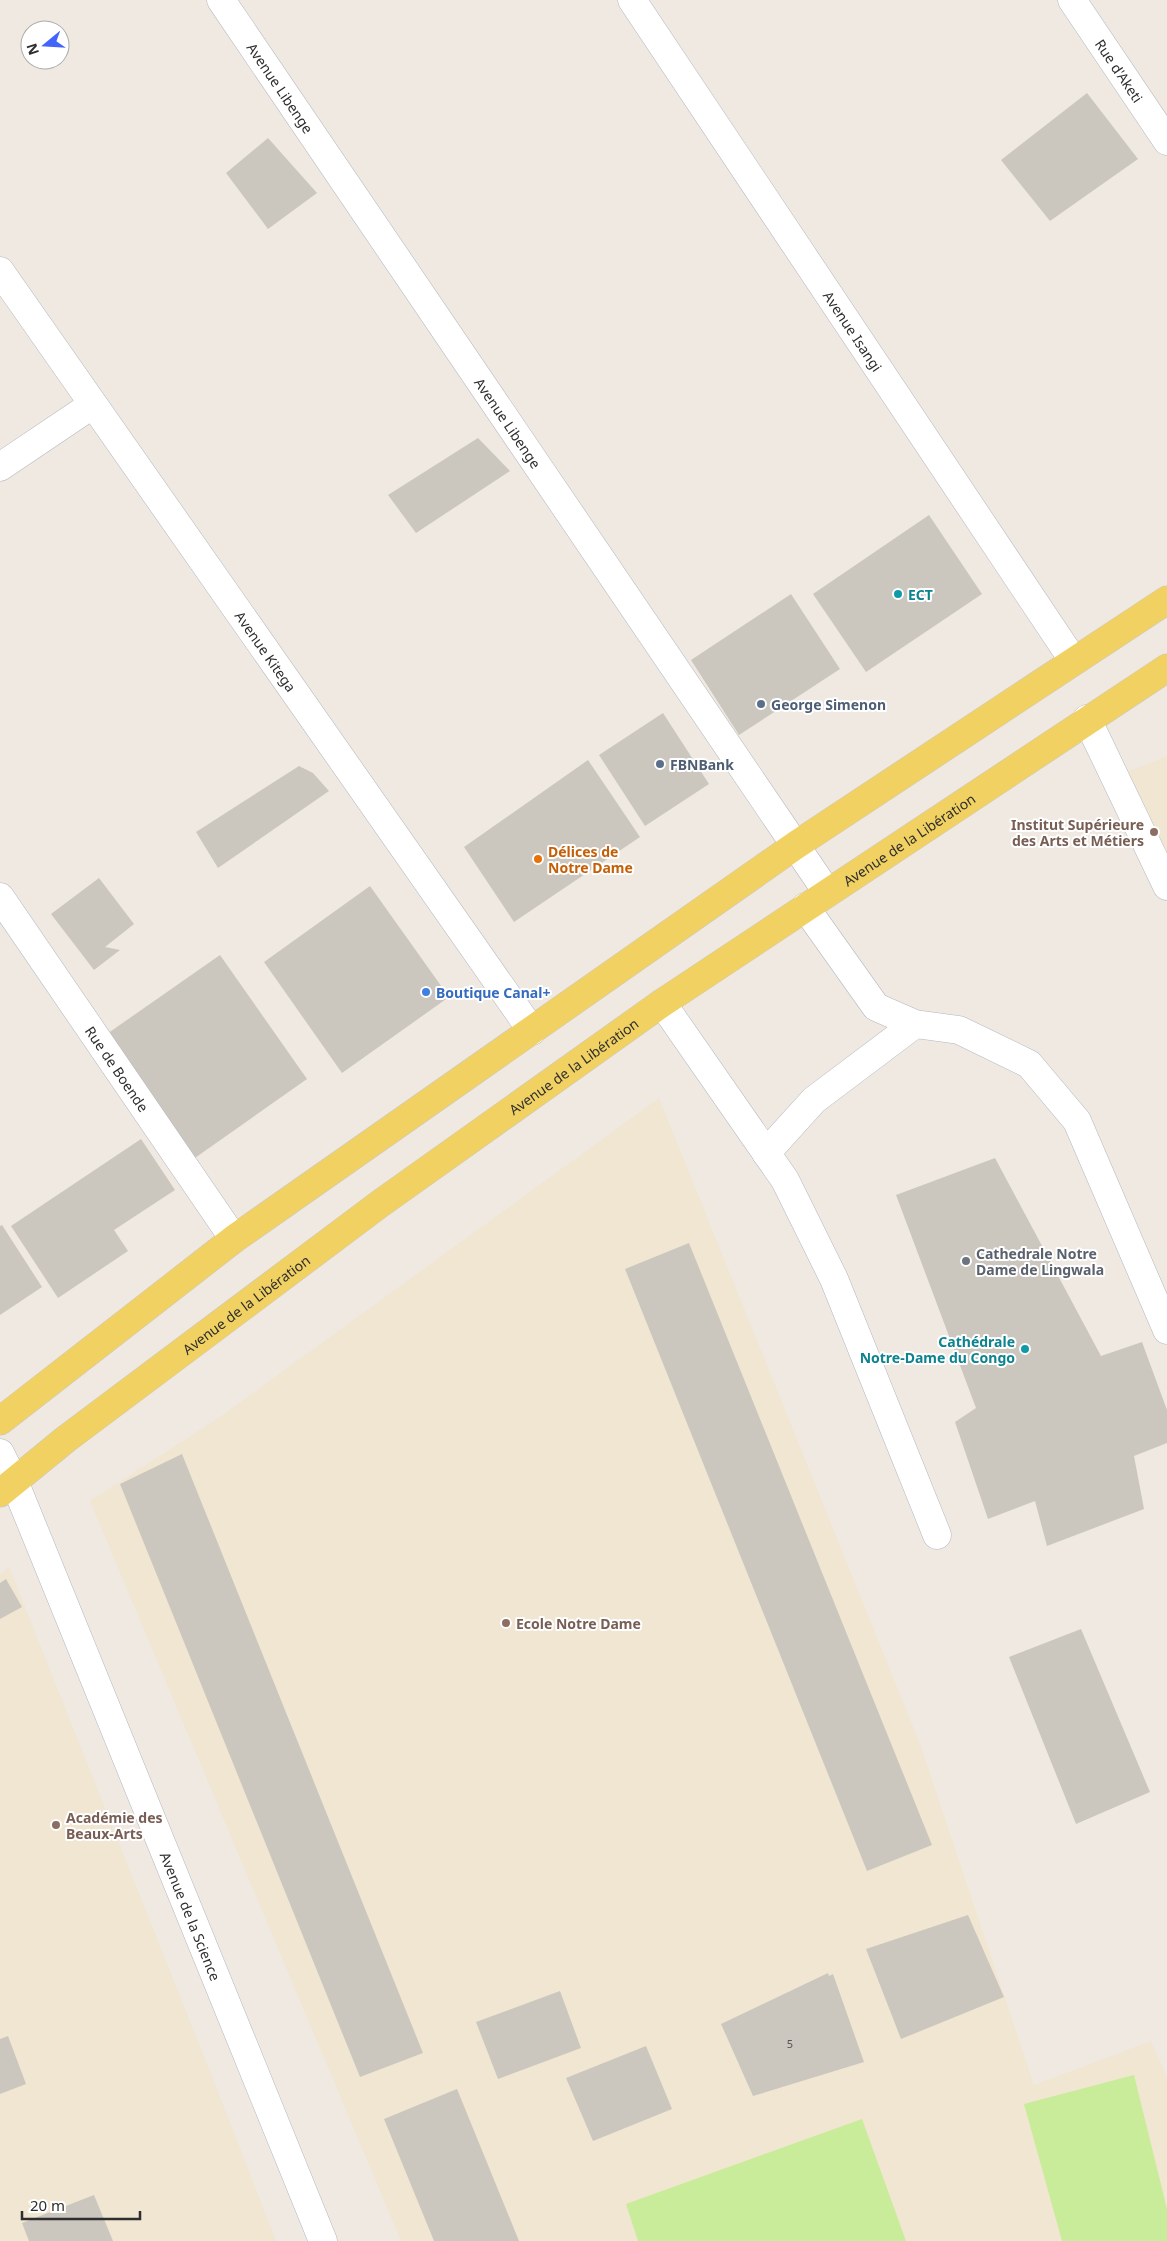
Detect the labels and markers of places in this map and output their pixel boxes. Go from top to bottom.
place label: ECT [908,585,933,604]
marker: ECT [892,588,904,600]
place label: George Simenon [771,695,886,714]
marker: George Simenon [755,698,767,710]
place label: FBNBank [670,755,734,774]
marker: FBNBank [654,758,666,770]
place label: Institut Supérieure des Arts et Métiers [1011,815,1144,850]
marker: Institut Supérieure des Arts et Métiers [1148,826,1160,838]
place label: Délices de Notre Dame [548,842,633,877]
marker: Délices de Notre Dame [532,853,544,865]
place label: Boutique Canal+ [436,983,550,1002]
marker: Boutique Canal+ [420,986,432,998]
place label: Cathedrale Notre Dame de Lingwala [976,1244,1104,1279]
marker: Cathedrale Notre Dame de Lingwala [960,1255,972,1267]
place label: Cathédrale Notre-Dame du Congo [860,1332,1015,1367]
marker: Cathédrale Notre-Dame du Congo [1019,1343,1031,1355]
place label: Ecole Notre Dame [516,1614,641,1633]
marker: Ecole Notre Dame [500,1617,512,1629]
place label: Académie des Beaux-Arts [66,1808,163,1843]
marker: Académie des Beaux-Arts [50,1819,62,1831]

